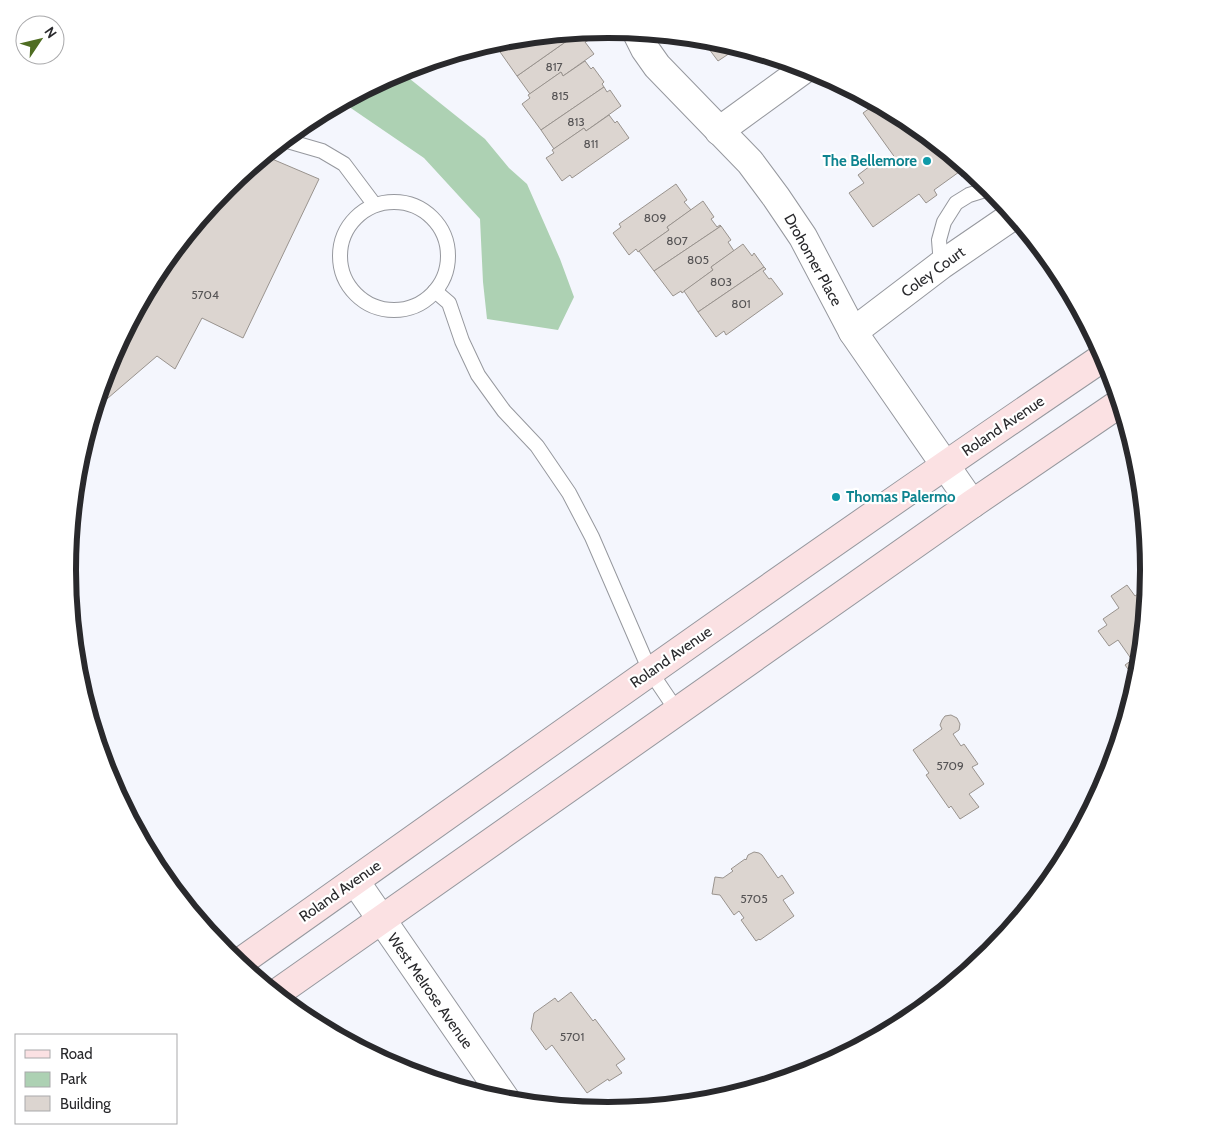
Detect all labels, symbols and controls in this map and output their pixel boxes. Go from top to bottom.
north arrow [15,15,65,65]
text: N [40,23,61,42]
house number: 817 [545,59,563,74]
house number: 815 [551,88,569,103]
house number: 813 [567,114,585,129]
house number: 811 [583,136,599,151]
place label: The Bellemore [823,152,917,170]
marker: The Bellemore [921,155,933,167]
house number: 809 [644,210,666,225]
street label: Drohomer Place [780,211,846,309]
house number: 807 [666,233,688,248]
street label: Coley Court [898,243,968,301]
house number: 805 [687,252,709,267]
house number: 803 [710,274,732,289]
house number: 5704 [191,287,219,302]
house number: 801 [731,296,751,311]
street label: Roland Avenue [958,392,1048,460]
place label: Thomas Palermo [846,488,956,506]
marker: Thomas Palermo [830,491,842,503]
street label: Roland Avenue [627,622,715,692]
house number: 5709 [936,758,964,773]
street label: Roland Avenue [296,856,384,926]
house number: 5705 [740,891,768,906]
street label: West Melrose Avenue [383,930,477,1052]
house number: 5701 [560,1029,584,1044]
legend [15,1034,178,1124]
text: Road [60,1045,93,1063]
text: Park [60,1070,87,1088]
text: Building [60,1095,111,1113]

